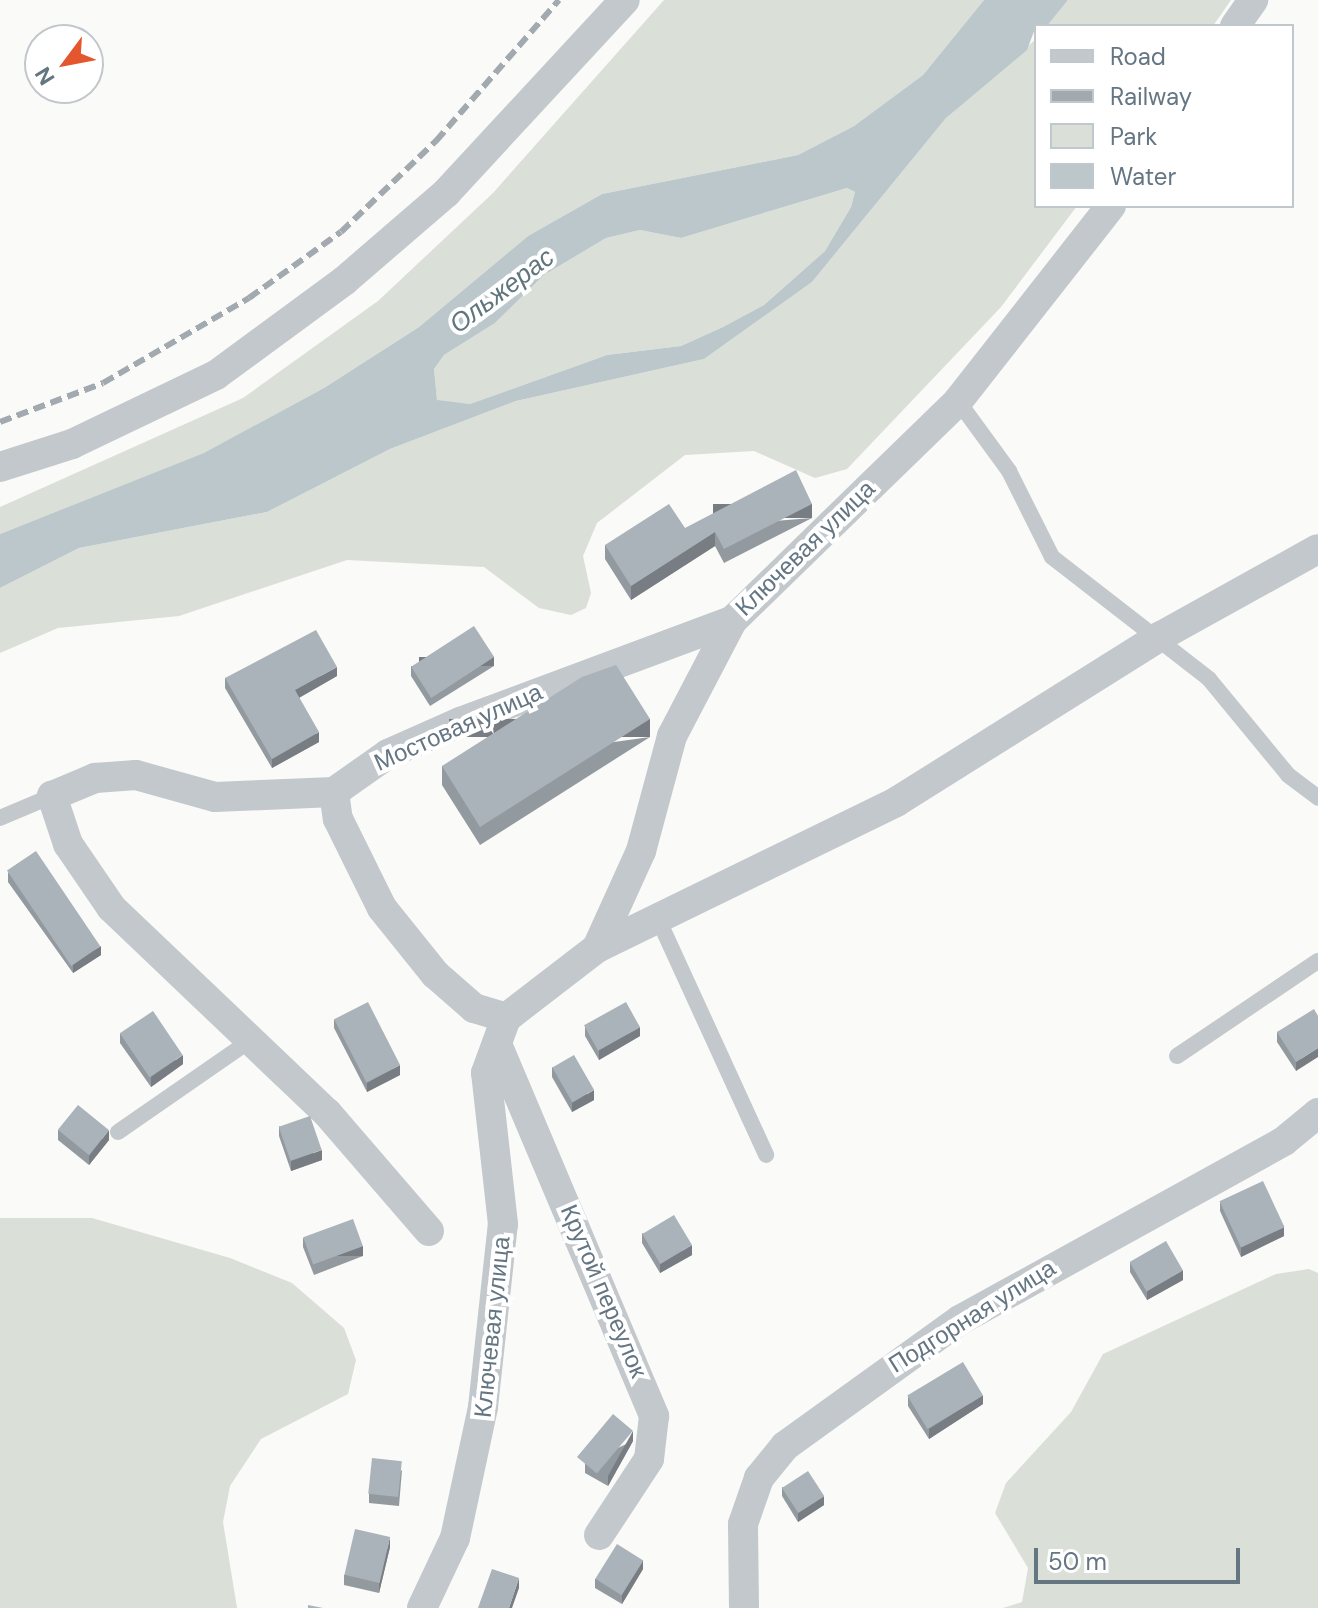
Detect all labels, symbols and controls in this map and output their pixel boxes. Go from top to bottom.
north arrow [24,24,104,104]
legend [1034,24,1294,208]
text: Road [1110,41,1166,72]
text: N [28,61,61,90]
text: Railway [1110,81,1192,112]
text: Park [1110,121,1157,152]
text: Water [1110,161,1176,192]
water label: Ольжерас [444,242,560,340]
street label: Ключевая улица [729,474,881,622]
street label: Мостовая улица [370,677,546,777]
street label: Крутой переулок [555,1200,653,1382]
street label: Ключевая улица [468,1235,516,1419]
street label: Подгорная улица [883,1253,1061,1379]
scale bar [1038,1532,1244,1582]
text: 50 m [1048,1546,1107,1577]

